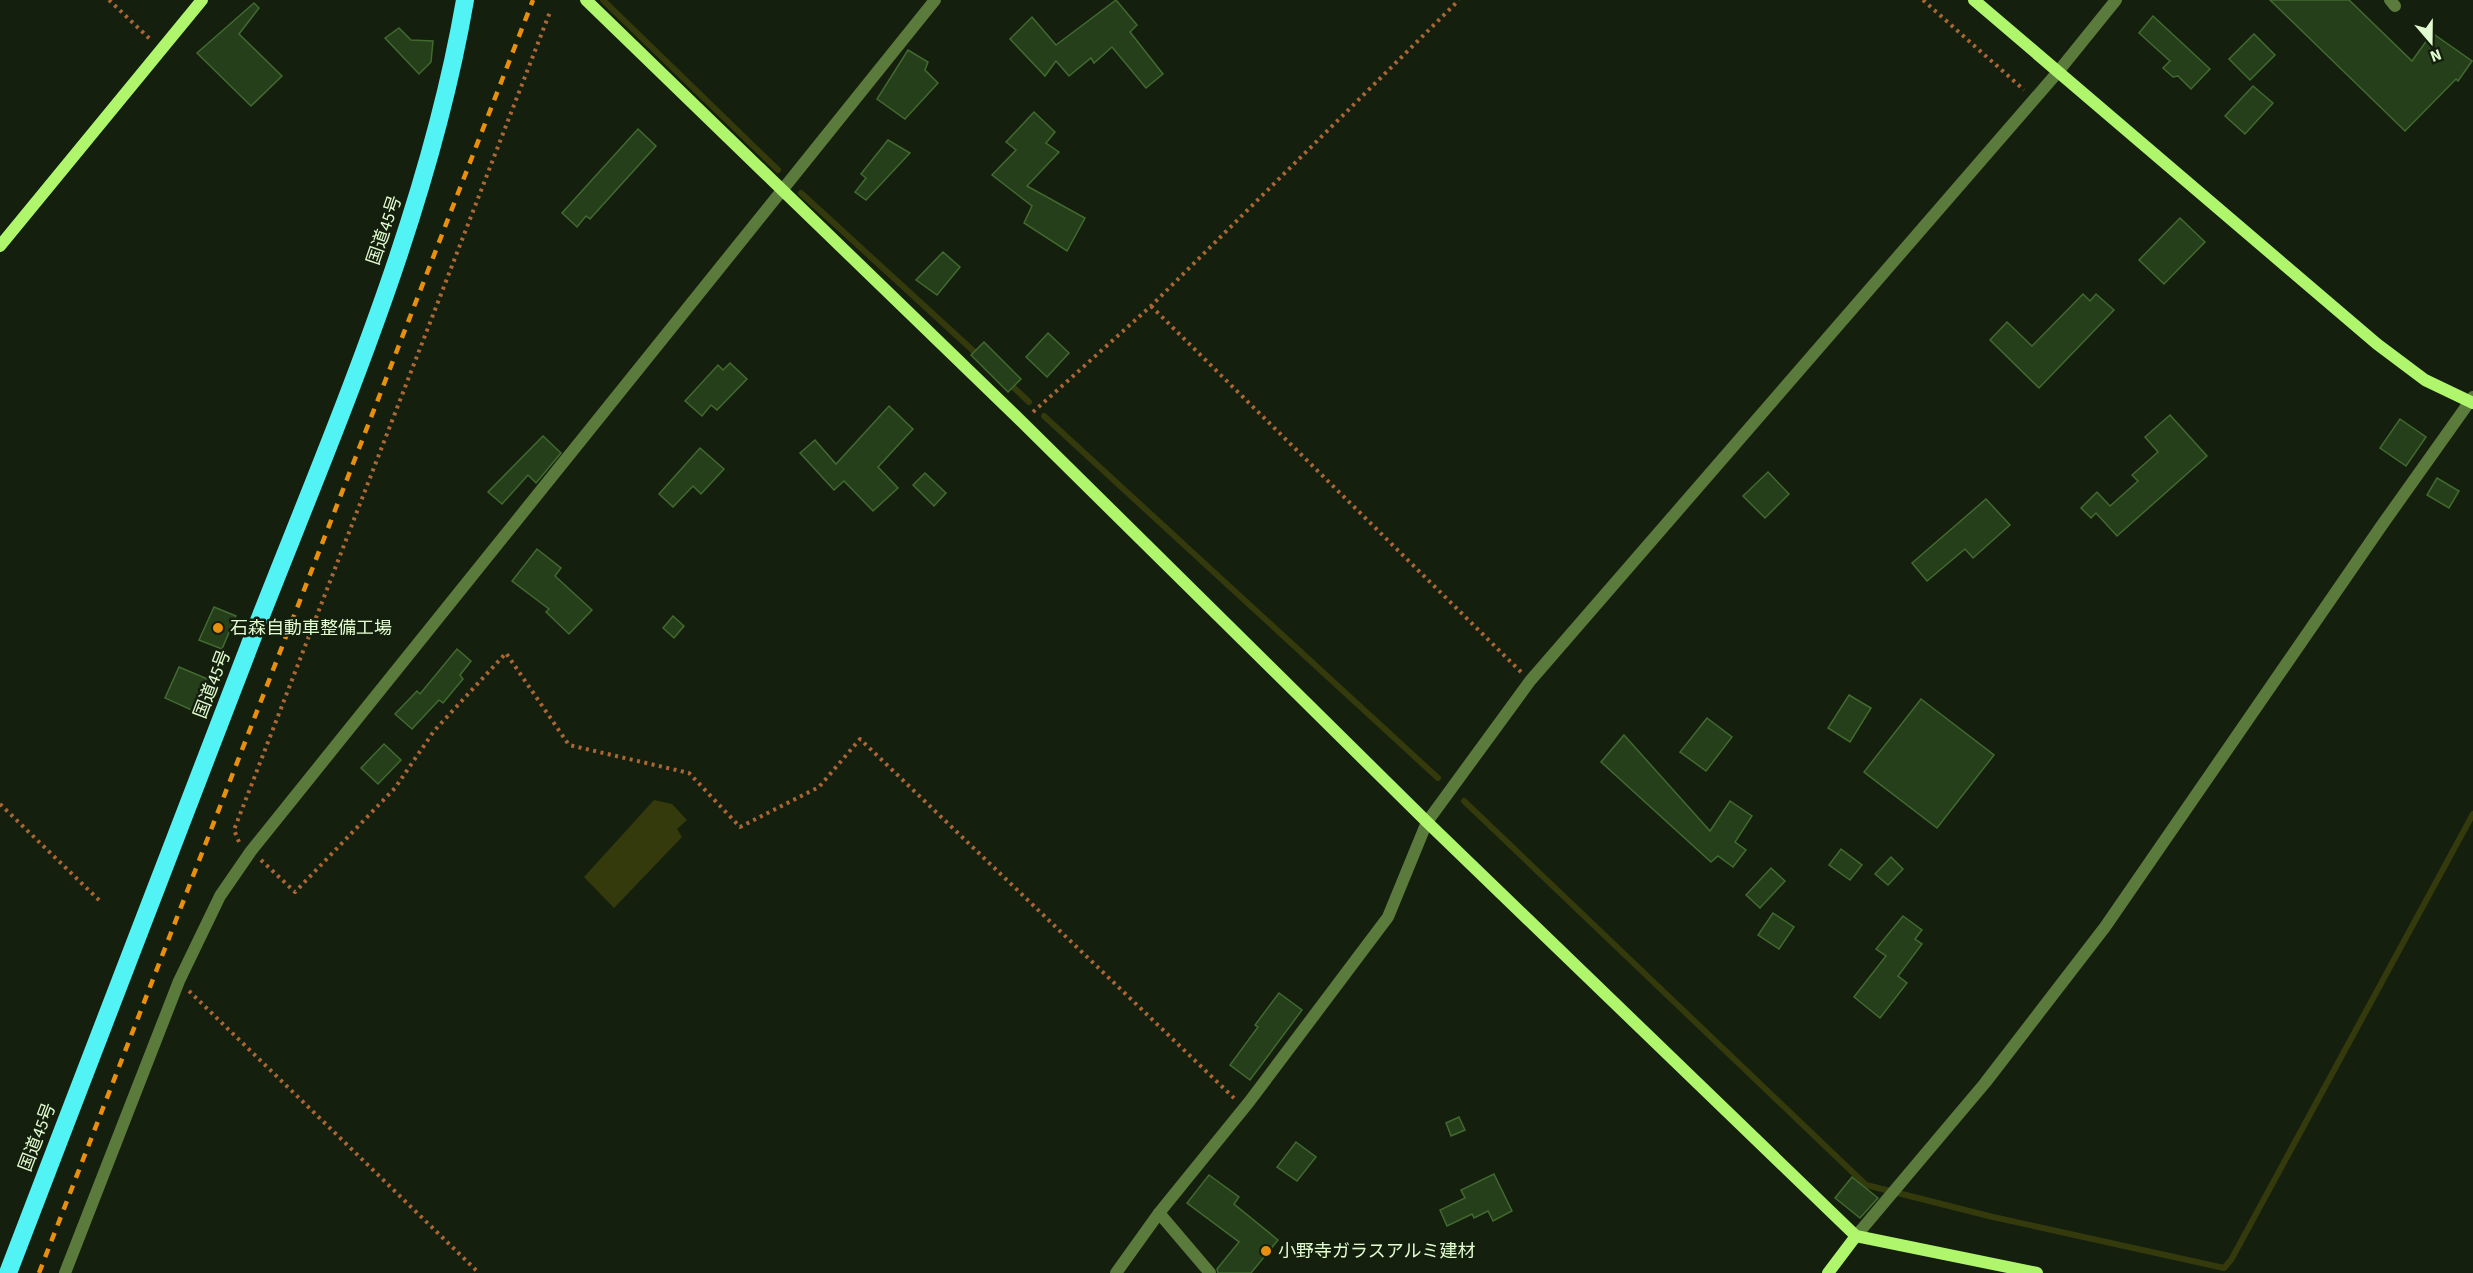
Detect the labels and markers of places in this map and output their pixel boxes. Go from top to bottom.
place label: 石森自動車整備工場 [230,616,392,641]
marker: 石森自動車整備工場 [211,621,225,635]
place label: 小野寺ガラスアルミ建材 [1278,1239,1475,1264]
marker: 小野寺ガラスアルミ建材 [1259,1244,1273,1258]

